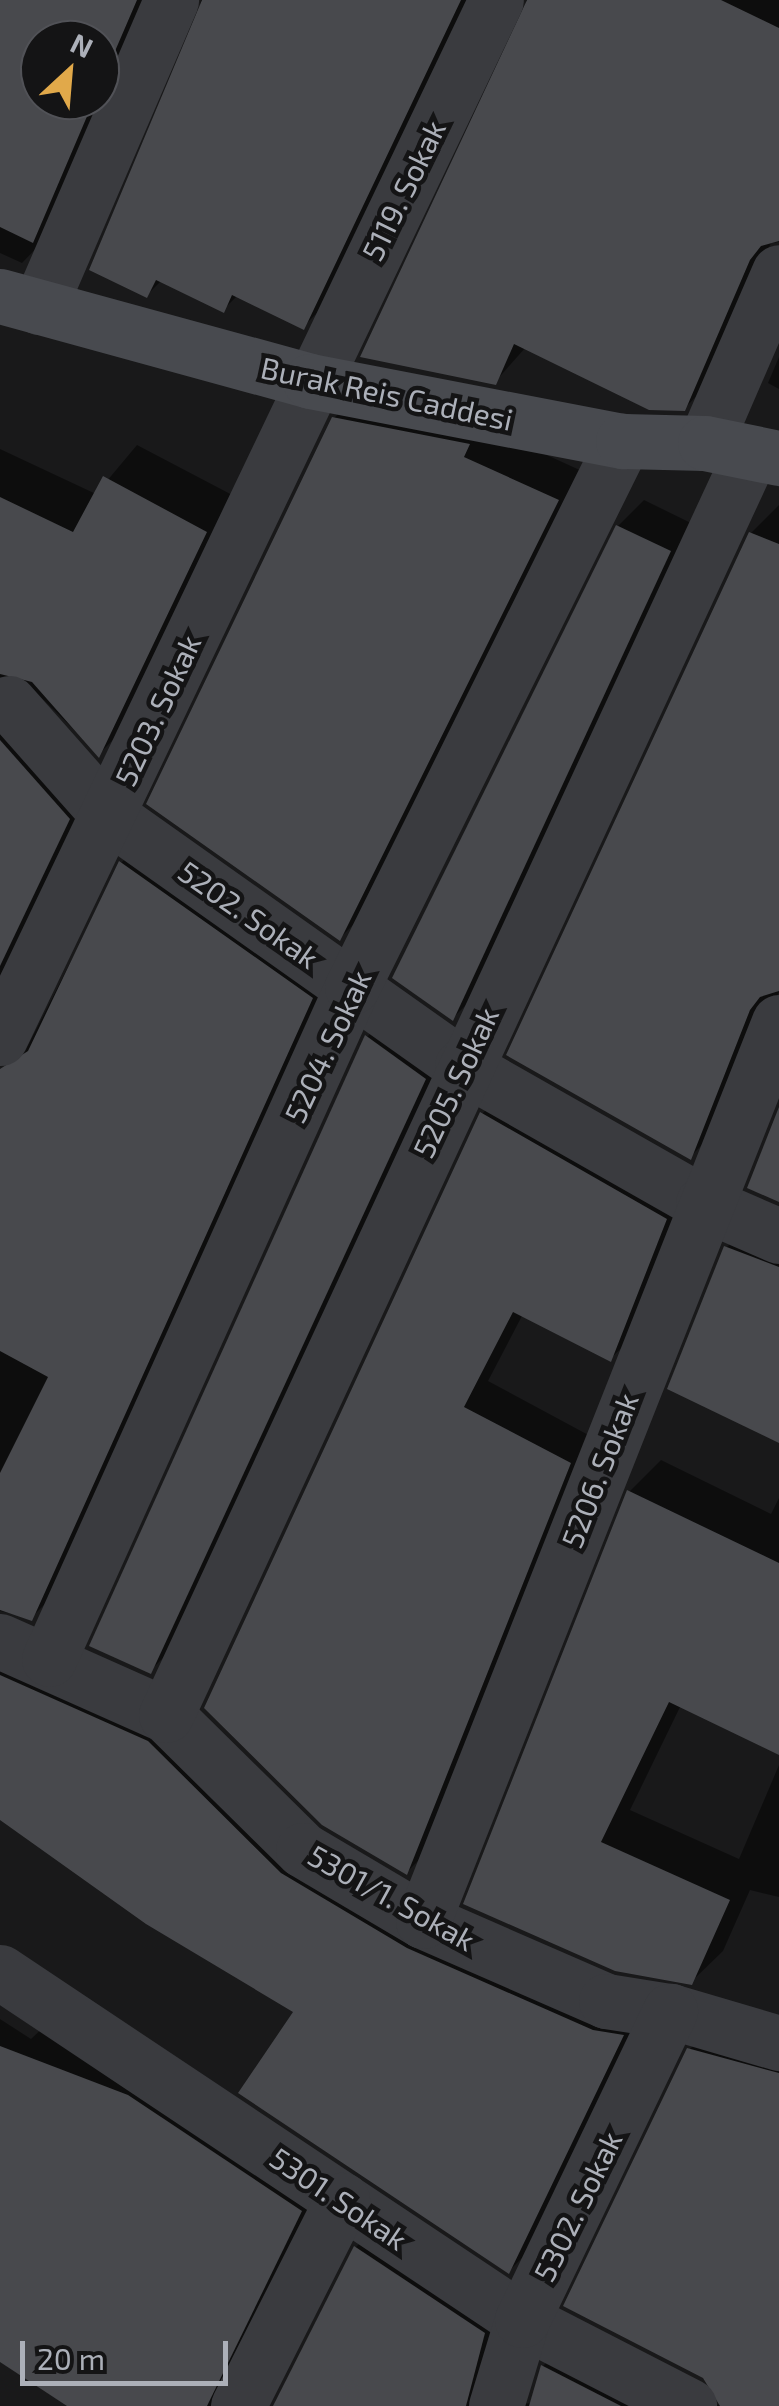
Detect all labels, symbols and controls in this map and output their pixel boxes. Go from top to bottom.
north arrow [20,20,120,120]
text: N [66,25,99,65]
street label: 5119. Sokak [354,114,452,266]
street label: Burak Reis Caddesi [258,349,516,437]
street label: 5203. Sokak [106,629,208,791]
street label: 5202. Sokak [172,853,326,975]
street label: 5204. Sokak [276,964,378,1128]
street label: 5205. Sokak [405,1001,505,1163]
street label: 5206. Sokak [553,1388,645,1552]
street label: 5301/1. Sokak [303,1836,481,1958]
street label: 5302. Sokak [525,2125,629,2287]
street label: 5301. Sokak [264,2139,414,2257]
scale bar [25,2321,232,2383]
text: 20 m [37,2340,105,2376]

